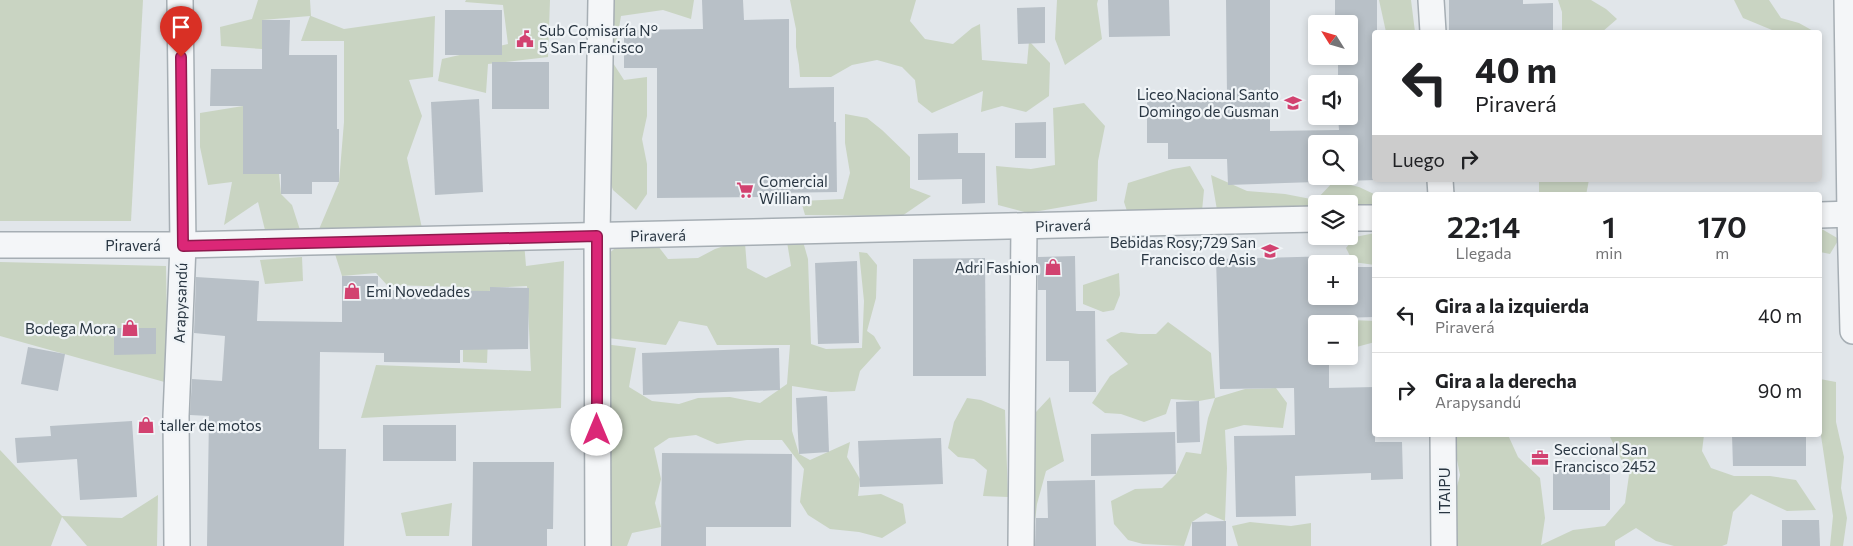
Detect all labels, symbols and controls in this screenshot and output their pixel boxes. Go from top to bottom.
pin [160,6,202,57]
icon: arrive [167,13,195,41]
north arrow [1308,15,1358,65]
map controls [1308,15,1358,365]
place label: Sub Comisaría N° 5 San Francisco [539,21,658,56]
public building icon: Sub Comisaría N° 5 San Francisco [515,29,535,49]
text: 40 m [1475,47,1557,90]
icon: left [1392,50,1457,115]
button: sound [1308,75,1358,125]
place label: Liceo Nacional Santo Domingo de Gusman [1137,85,1279,120]
text: Piraverá [1475,90,1557,117]
school or university icon: Liceo Nacional Santo Domingo de Gusman [1283,93,1303,113]
button: search [1308,135,1358,185]
icon: right [1455,145,1483,173]
text: Luego [1392,148,1445,171]
place label: Comercial William [759,172,828,207]
supermarket icon: Comercial William [735,180,755,200]
button: layers [1308,195,1358,245]
text: 22:14 [1447,207,1520,244]
text: 1 [1602,207,1616,244]
text: 170 [1698,207,1747,244]
street label: Piraverá [1035,215,1091,235]
street label: Piraverá [630,226,686,244]
place label: Bebidas Rosy;729 San Francisco de Asis [1110,233,1256,268]
street label: Piraverá [105,236,161,254]
school or university icon: Bebidas Rosy;729 San Francisco de Asis [1260,241,1280,261]
text: Llegada [1456,243,1512,262]
text: min [1595,243,1623,262]
text: m [1715,243,1729,262]
button: + [1308,255,1358,305]
shop icon: Adri Fashion [1043,257,1063,277]
place label: Adri Fashion [955,258,1039,276]
street label: Arapysandú [170,262,190,344]
shop icon: Emi Novedades [342,281,362,301]
place label: Emi Novedades [366,282,470,300]
text: Gira a la izquierda [1435,294,1589,317]
icon: left [1392,301,1420,329]
text: 40 m [1758,304,1802,327]
button: − [1308,315,1358,365]
text: Piraverá [1435,317,1494,336]
shop icon: Bodega Mora [120,318,140,338]
place label: Bodega Mora [25,319,116,337]
text: Gira a la derecha [1435,369,1577,392]
icon: right [1392,376,1420,404]
text: 90 m [1758,379,1802,402]
text: Arapysandú [1435,392,1521,411]
position arrow [570,403,622,455]
shop icon: taller de motos [136,415,156,435]
place label: taller de motos [160,416,262,434]
place label: Seccional San Francisco 2452 [1554,440,1656,475]
office icon: Seccional San Francisco 2452 [1530,448,1550,468]
street label: ITAIPU [1435,467,1453,515]

